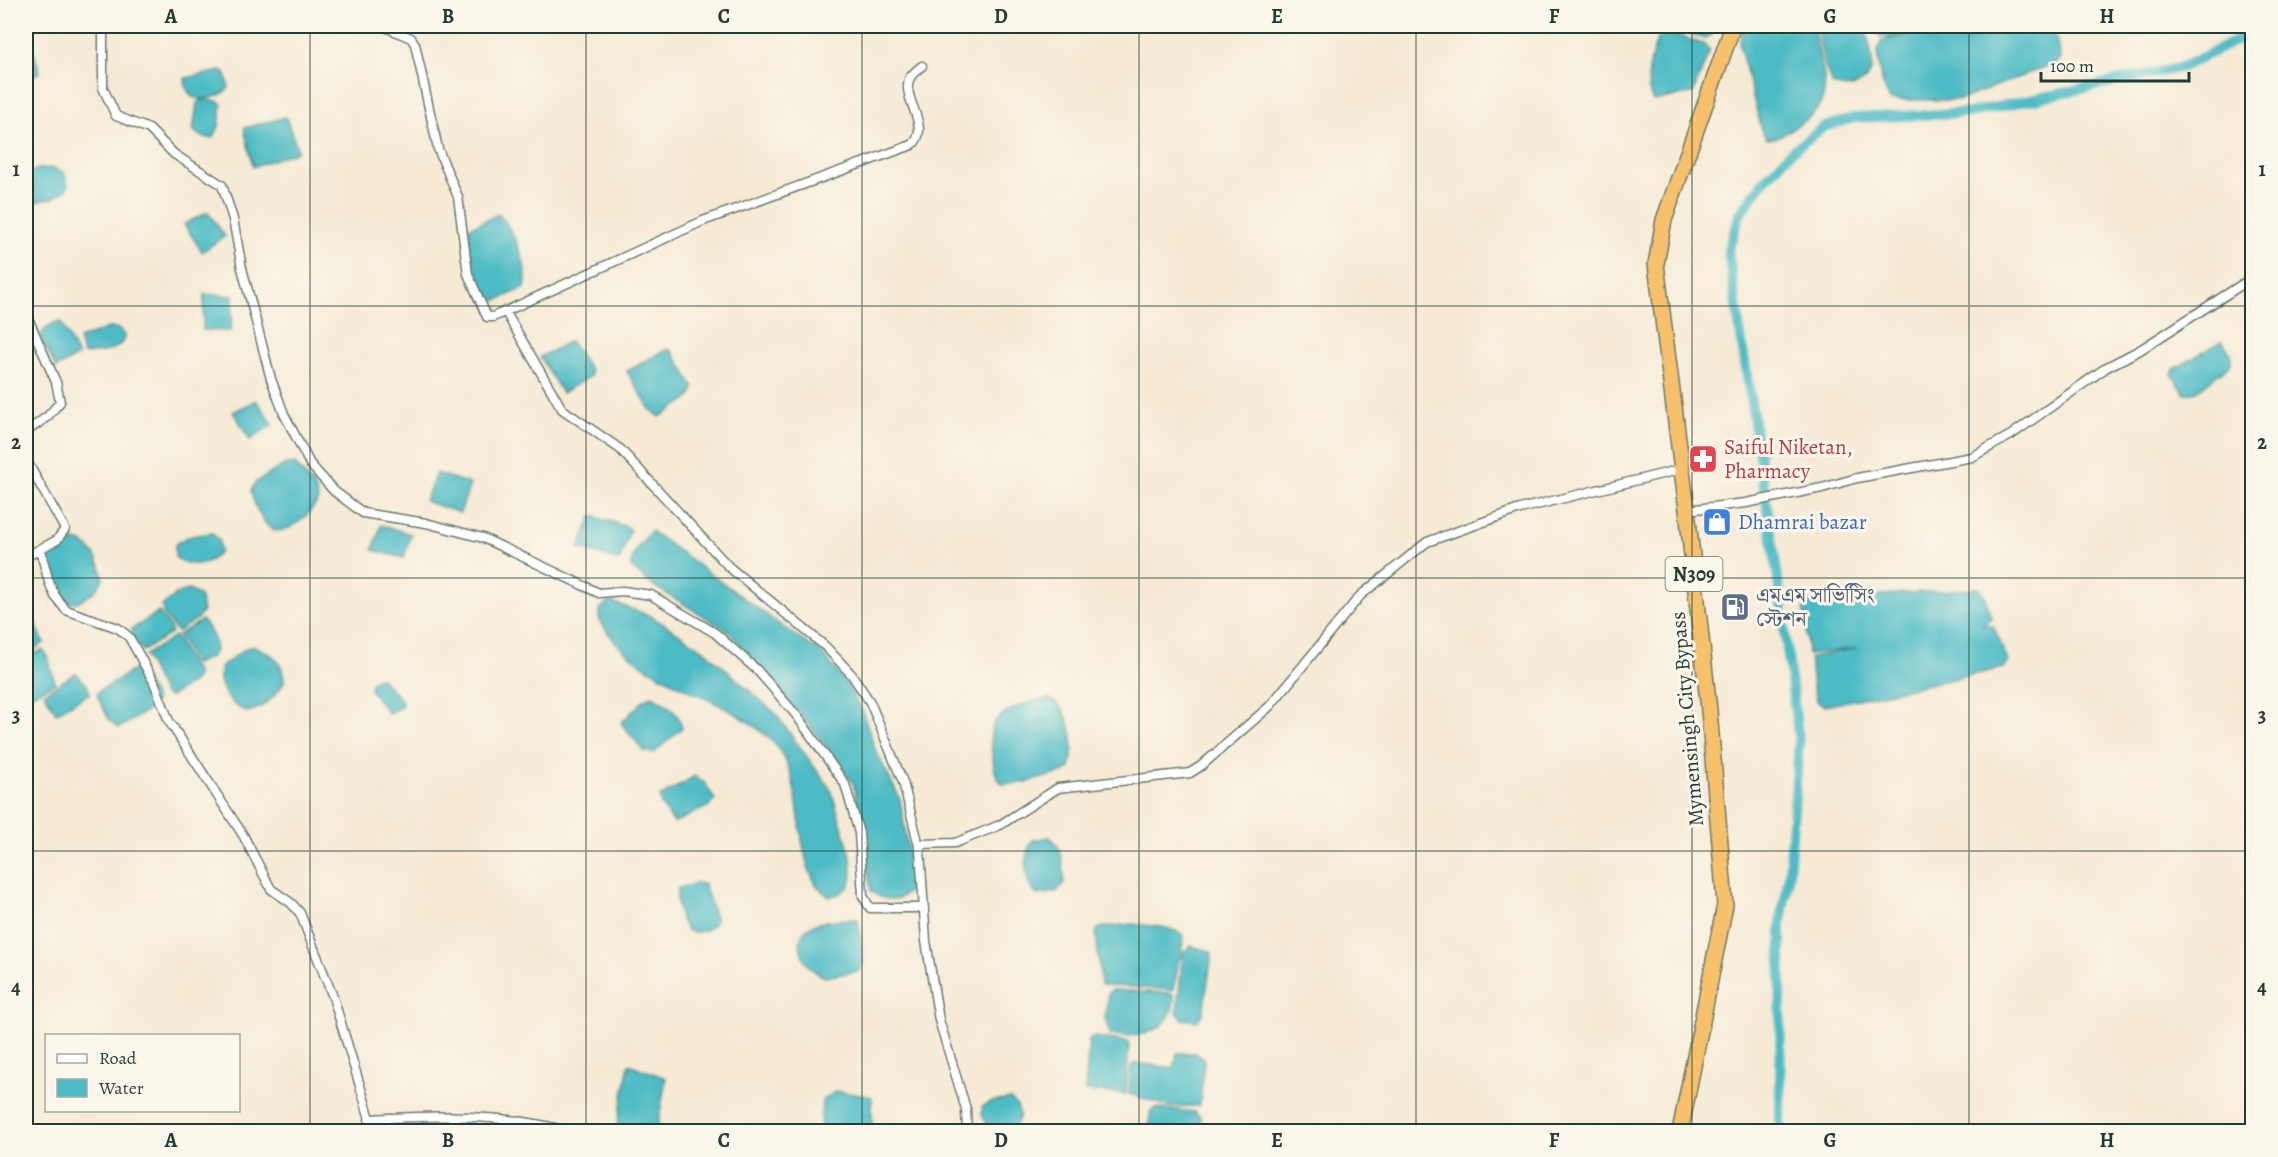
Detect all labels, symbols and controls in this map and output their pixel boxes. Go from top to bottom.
text: A [164,3,178,30]
text: B [442,3,454,30]
text: C [718,3,730,30]
text: D [994,3,1008,30]
text: E [1271,3,1283,30]
text: F [1549,3,1560,30]
text: G [1823,3,1837,30]
text: H [2100,3,2115,30]
scale bar [2041,45,2190,83]
text: 100 m [2050,54,2094,78]
text: 1 [12,156,20,183]
text: 1 [2258,156,2266,183]
text: 2 [11,429,21,456]
text: 2 [2257,429,2267,456]
place label: Saiful Niketan, Pharmacy [1724,433,1853,485]
pharmacy icon: Saiful Niketan, Pharmacy [1687,443,1719,475]
shop icon: Dhamrai bazar [1701,506,1733,538]
place label: Dhamrai bazar [1738,508,1867,536]
road number: N309 [1666,557,1722,591]
place label: এমএম সাভ‌িসি‌িং স্ট‌েশন [1756,581,1875,633]
fuel station icon: এমএম সাভ‌িসি‌িং স্ট‌েশন [1719,591,1751,623]
street label: Mymensingh City Bypass [1664,610,1710,828]
text: 3 [12,702,20,729]
text: 3 [2258,702,2266,729]
text: 4 [11,974,21,1001]
text: 4 [2257,974,2267,1001]
legend [45,1034,240,1112]
text: Road [99,1046,137,1070]
text: Water [98,1076,144,1100]
text: A [164,1127,178,1154]
text: B [442,1127,454,1154]
text: C [718,1127,730,1154]
text: D [994,1127,1008,1154]
text: E [1271,1127,1283,1154]
text: F [1549,1127,1560,1154]
text: G [1823,1127,1837,1154]
text: H [2100,1127,2115,1154]

